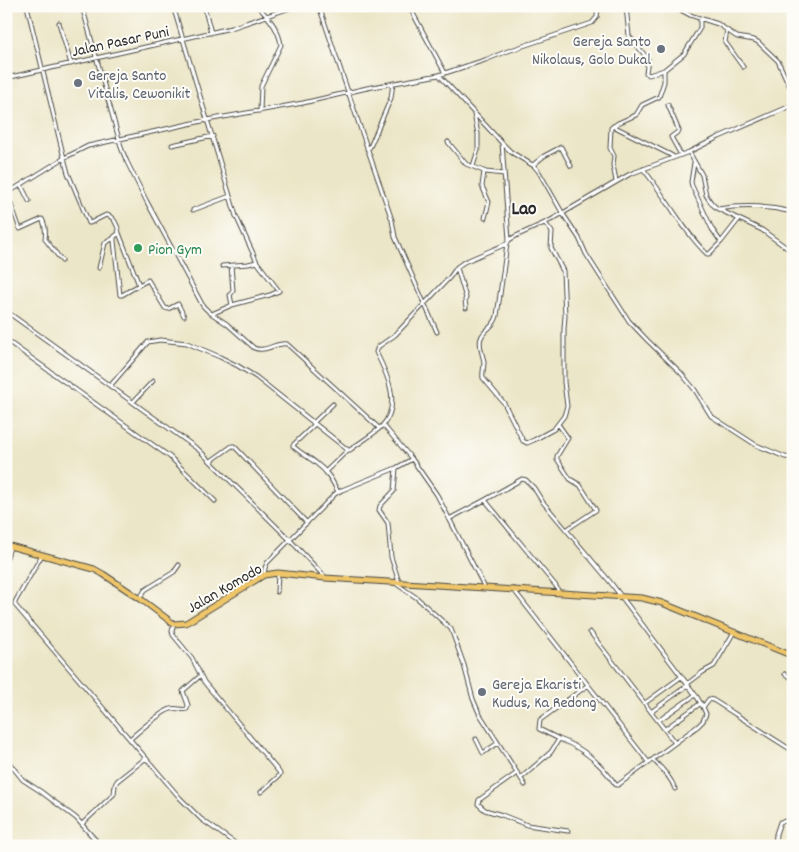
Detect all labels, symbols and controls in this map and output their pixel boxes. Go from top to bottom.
street label: Jalan Pasar Puni [70,21,171,64]
place label: Gereja Santo Nikolaus, Golo Dukal [532,31,651,72]
marker: Gereja Santo Nikolaus, Golo Dukal [655,43,667,55]
place label: Gereja Santo Vitalis, Cewonikit [88,65,190,106]
marker: Gereja Santo Vitalis, Cewonikit [72,77,84,89]
district label: Lao [511,197,537,224]
place label: Pion Gym [148,239,202,262]
marker: Pion Gym [132,242,144,254]
street label: Jalan Komodo [184,558,267,620]
place label: Gereja Ekaristi Kudus, Ka Redong [492,674,597,715]
marker: Gereja Ekaristi Kudus, Ka Redong [476,686,488,698]

